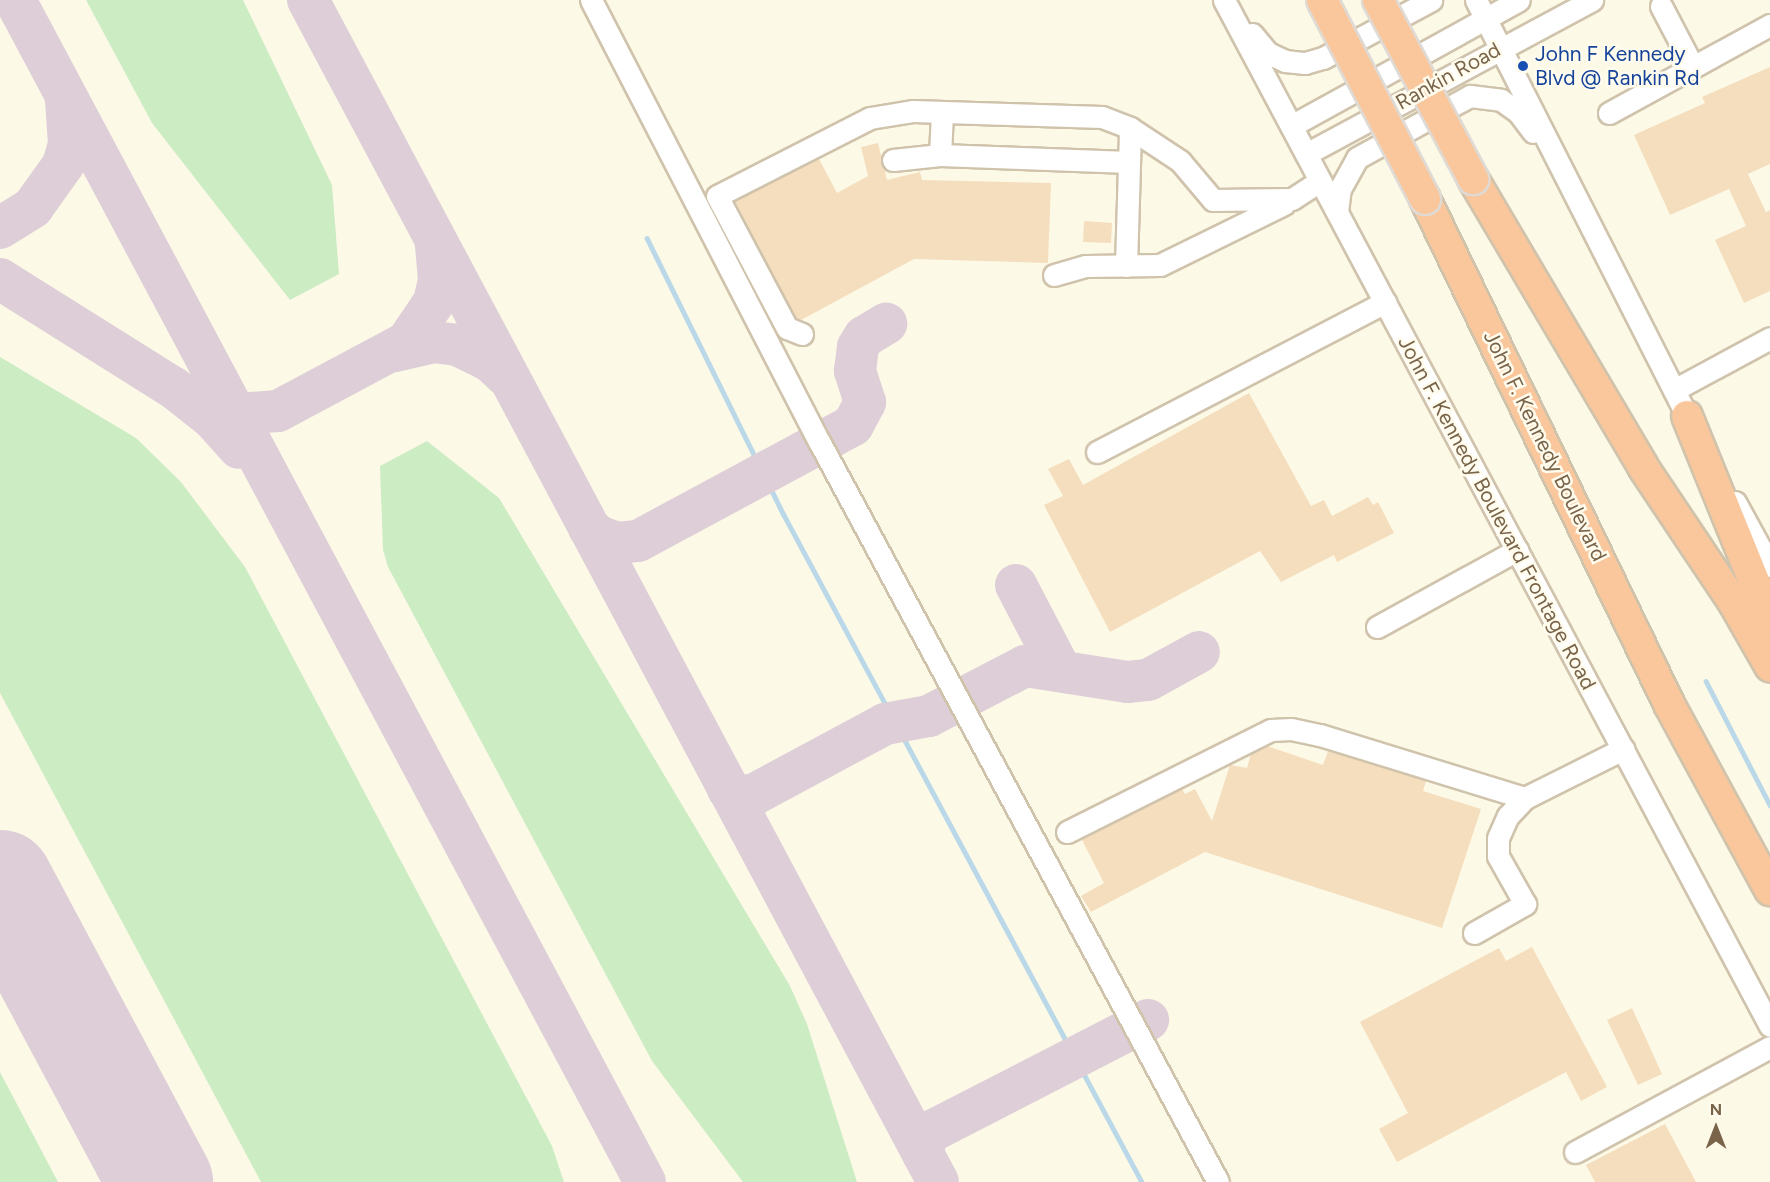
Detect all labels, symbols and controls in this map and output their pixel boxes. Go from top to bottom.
street label: Rankin Road [1391,37,1505,115]
place label: John F Kennedy Blvd @ Rankin Rd [1535,41,1700,91]
marker: John F Kennedy Blvd @ Rankin Rd [1516,59,1530,73]
street label: John F. Kennedy Boulevard [1478,327,1612,565]
street label: John F. Kennedy Boulevard Frontage Road [1393,332,1601,694]
north arrow [1686,1098,1746,1158]
text: N [1710,1100,1722,1119]

